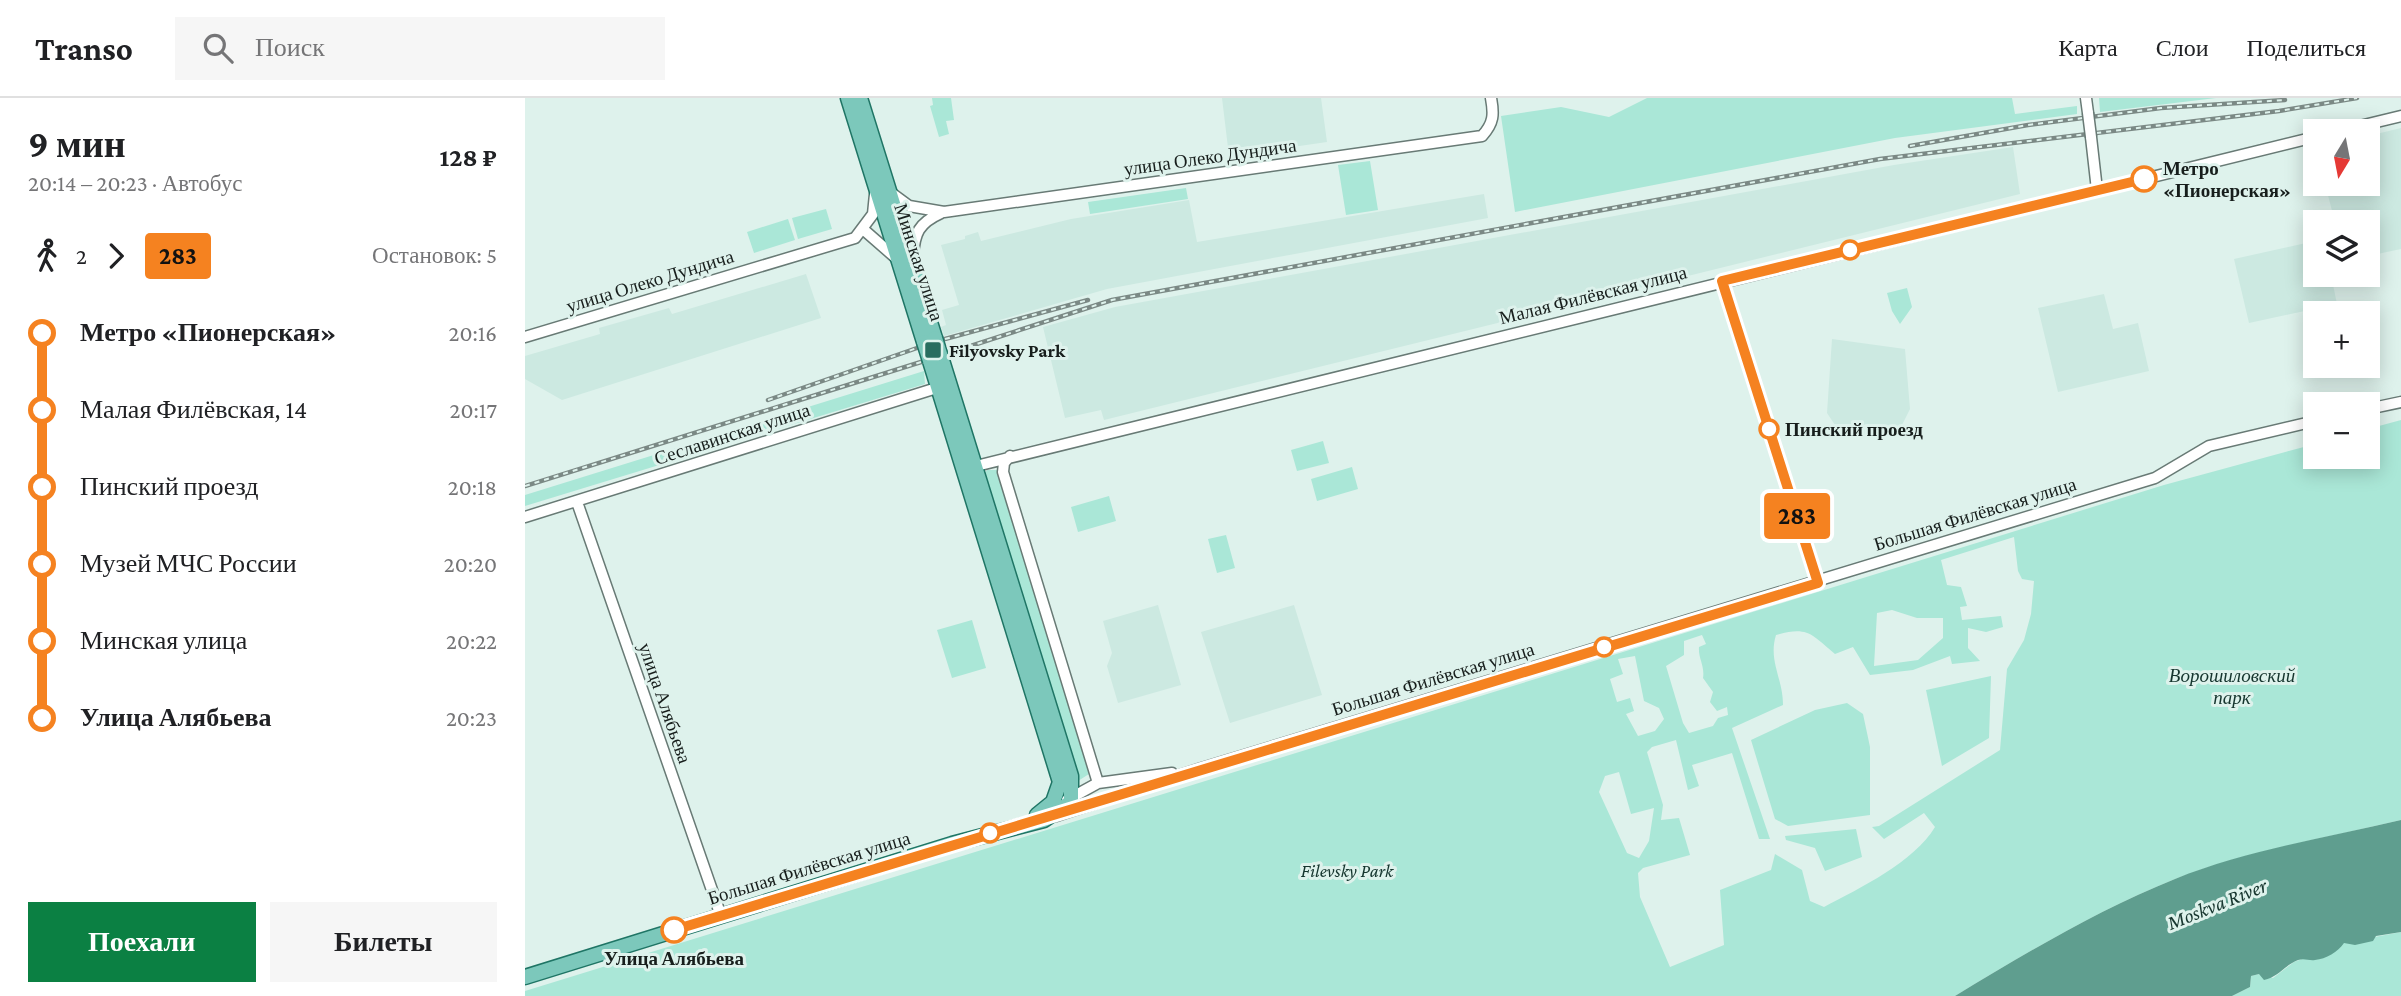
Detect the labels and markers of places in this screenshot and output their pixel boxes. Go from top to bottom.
place label: Метро «Пионерская» [2163,158,2291,201]
marker: Метро «Пионерская» [2131,166,2157,192]
unlabelled marker [1840,240,1860,260]
marker: Filyovsky Park [923,340,943,360]
place label: Filyovsky Park [949,340,1066,361]
marker: Пинский проезд [1759,419,1779,439]
place label: Пинский проезд [1785,419,1923,440]
unlabelled marker [1594,637,1614,657]
unlabelled marker [980,823,1000,843]
marker: Улица Алябьева [661,917,687,943]
place label: Улица Алябьева [604,948,744,969]

